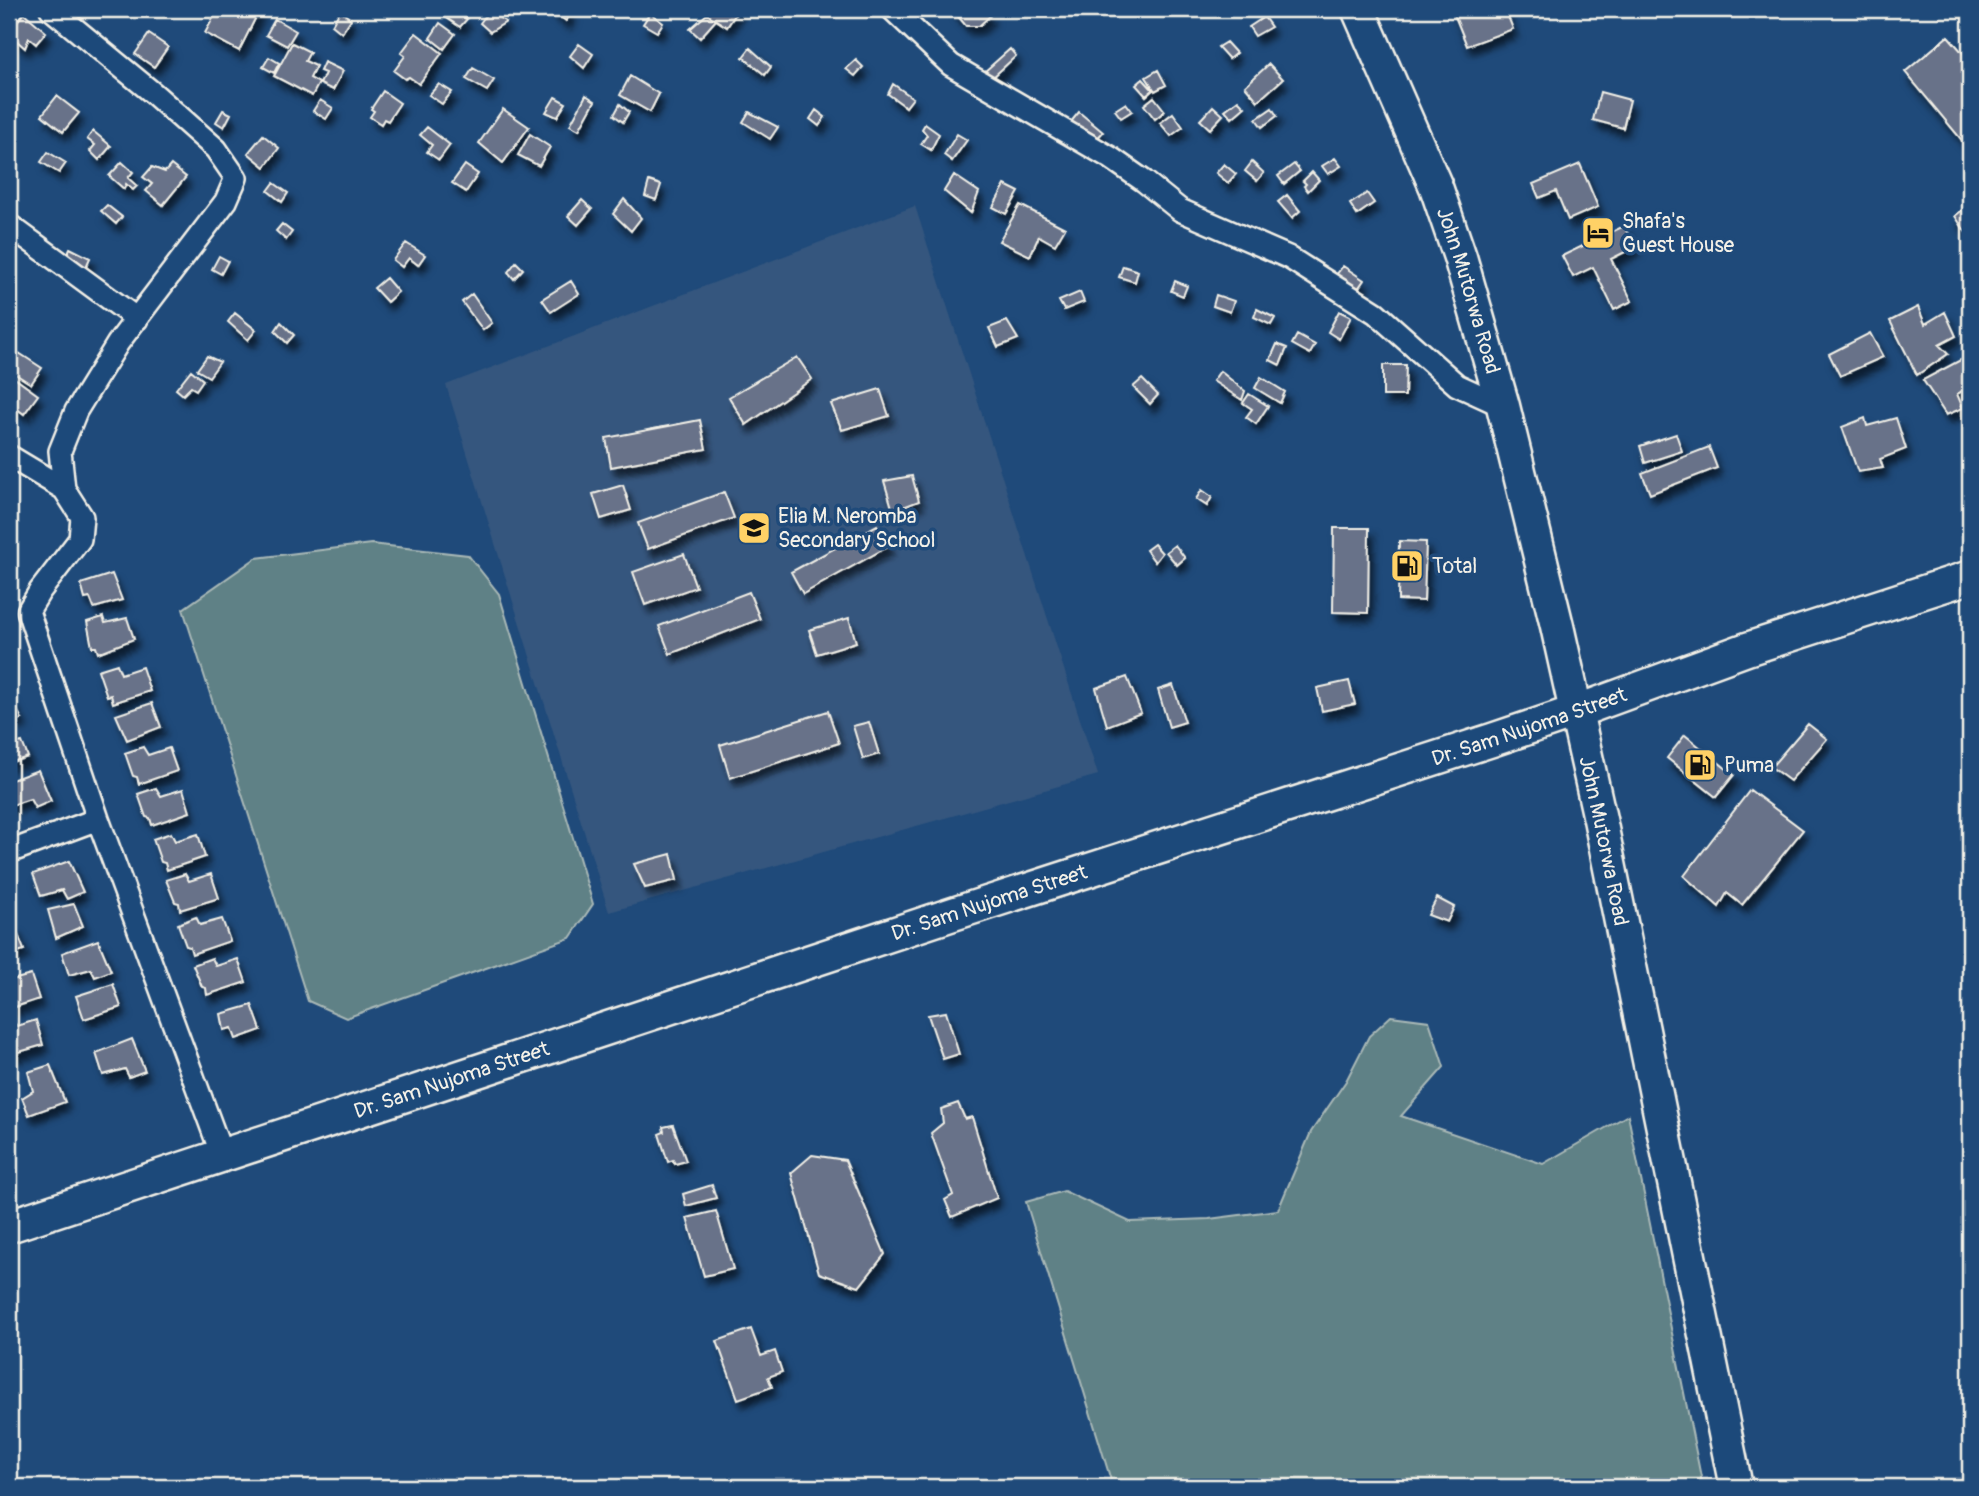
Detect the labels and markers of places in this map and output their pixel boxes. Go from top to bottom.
place label: Shafa's Guest House [1622,208,1735,259]
hotel icon: Shafa's Guest House [1579,214,1617,252]
place label: Elia M. Neromba Secondary School [778,503,936,554]
school or university icon: Elia M. Neromba Secondary School [735,509,773,547]
fuel station icon: Total [1388,547,1426,585]
place label: Total [1432,553,1477,580]
fuel station icon: Puma [1681,746,1719,784]
place label: Puma [1724,752,1774,779]

